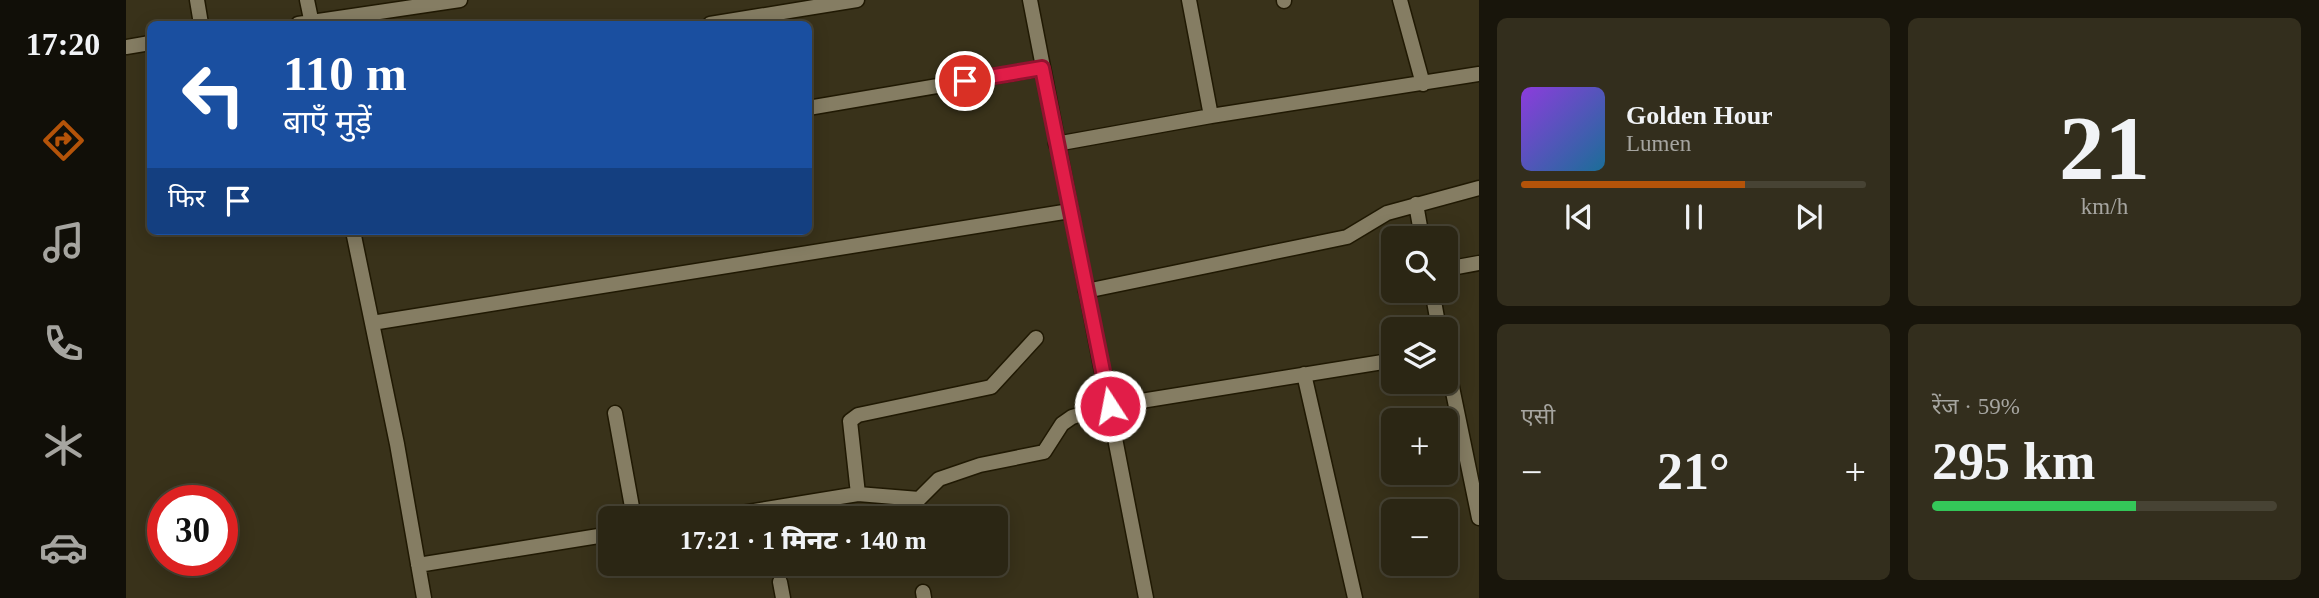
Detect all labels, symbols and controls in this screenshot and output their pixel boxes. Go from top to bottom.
text: 17:20 [26,26,100,62]
text: 110 m [283,46,407,101]
icon: left [168,49,259,140]
pin [935,51,995,111]
icon: arrive [946,62,984,100]
text: 21 [2059,98,2150,199]
text: Golden Hour [1626,101,1773,130]
text: बाएँ मुड़ें [283,104,372,140]
icon: directions [39,116,88,165]
text: Lumen [1626,131,1691,156]
icon: arrive [219,182,257,220]
text: फिर [168,184,205,213]
text: km/h [2081,194,2128,219]
icon: previous [1560,198,1598,236]
icon: pause [1675,198,1713,236]
icon: next [1790,198,1828,236]
icon: music [39,218,88,267]
map controls [1381,226,1458,576]
button: search [1381,226,1458,303]
button: layers [1381,317,1458,394]
icon: phone [39,319,88,368]
position arrow [1073,369,1147,443]
text: रेंज · 59% [1932,394,2020,419]
text: एसी [1521,404,1555,429]
button: + [1381,408,1458,485]
icon: climate [39,421,88,470]
text: 295 km [1932,433,2095,490]
text: 21° [1657,443,1730,500]
text: − [1521,451,1542,493]
text: + [1845,451,1866,493]
speed limit sign: 30 [147,485,238,576]
button: − [1381,499,1458,576]
icon: car [39,523,88,572]
text: 17:21 · 1 मिनट · 140 m [680,526,926,555]

